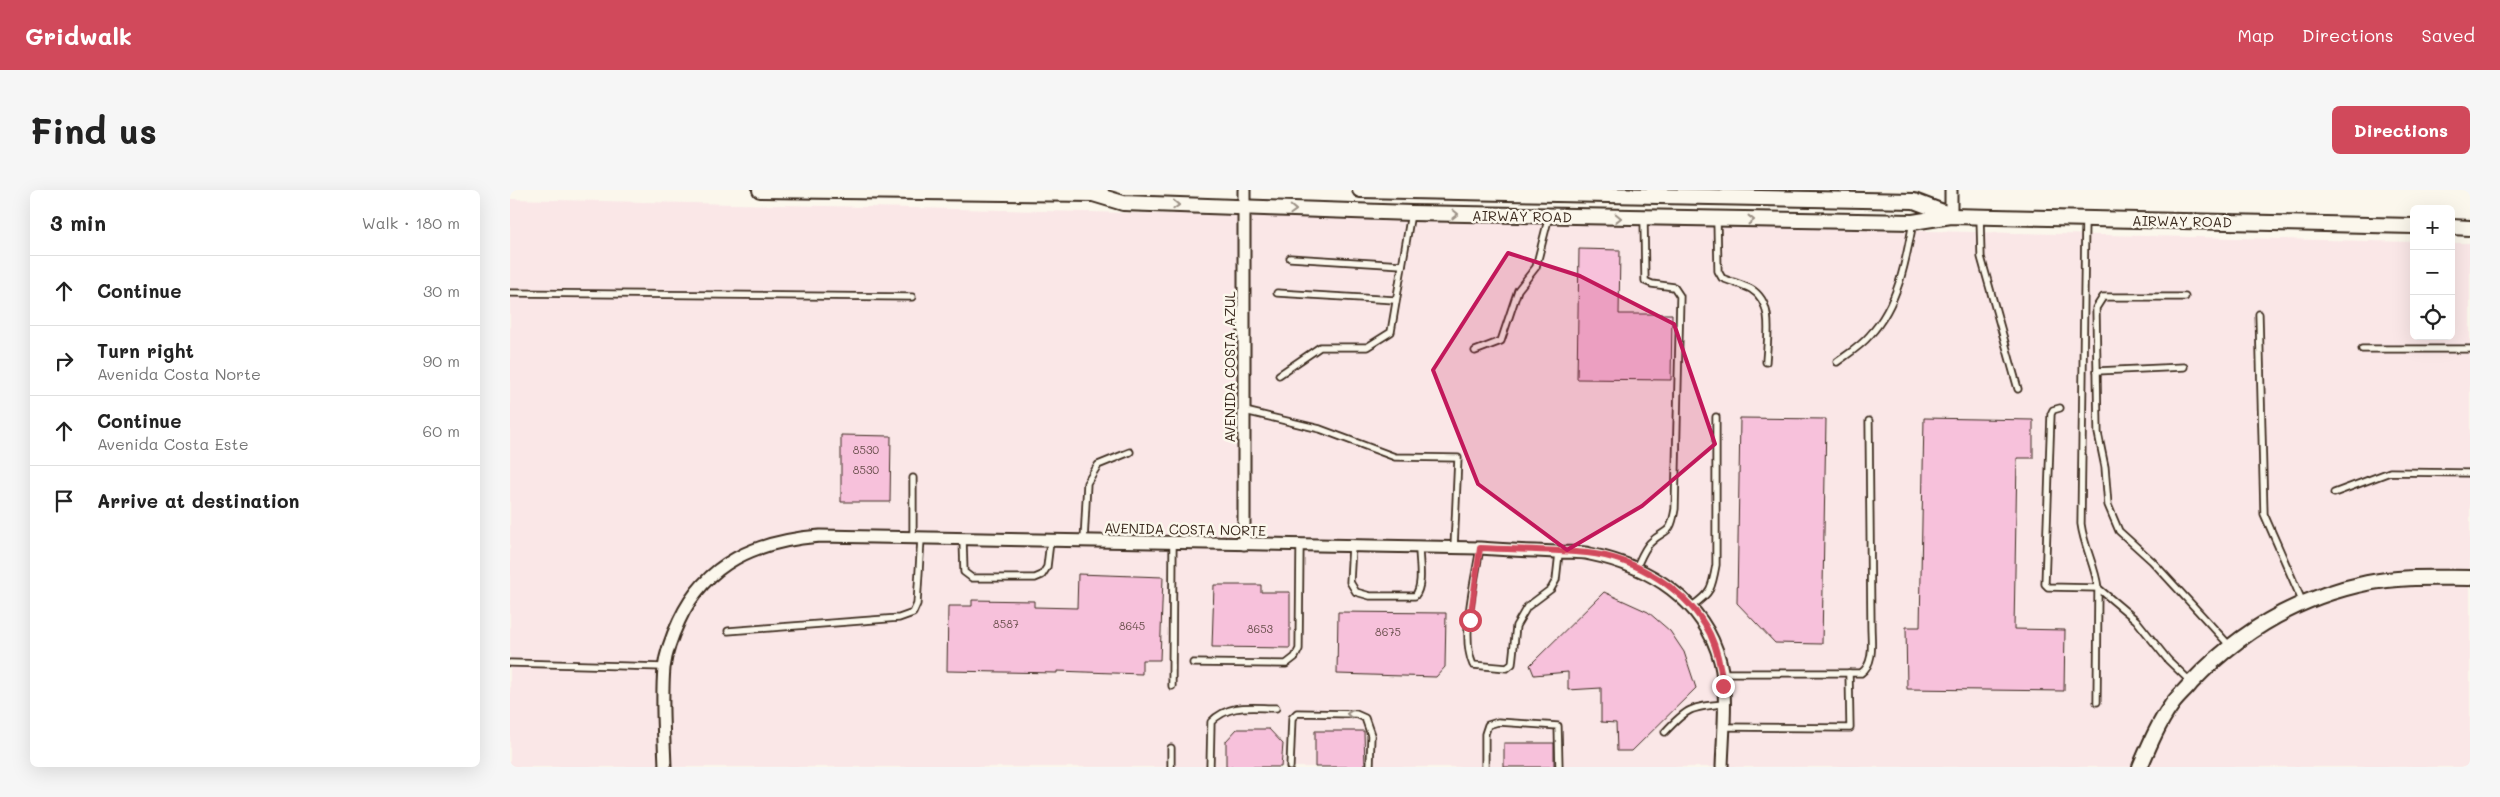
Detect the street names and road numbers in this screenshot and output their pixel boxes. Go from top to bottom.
street label: AIRWAY ROAD [1472,206,1572,226]
street label: AIRWAY ROAD [2132,211,2232,231]
street label: AVENIDA COSTA AZUL [1220,291,1239,443]
street label: AVENIDA COSTA NORTE [1104,518,1266,540]

